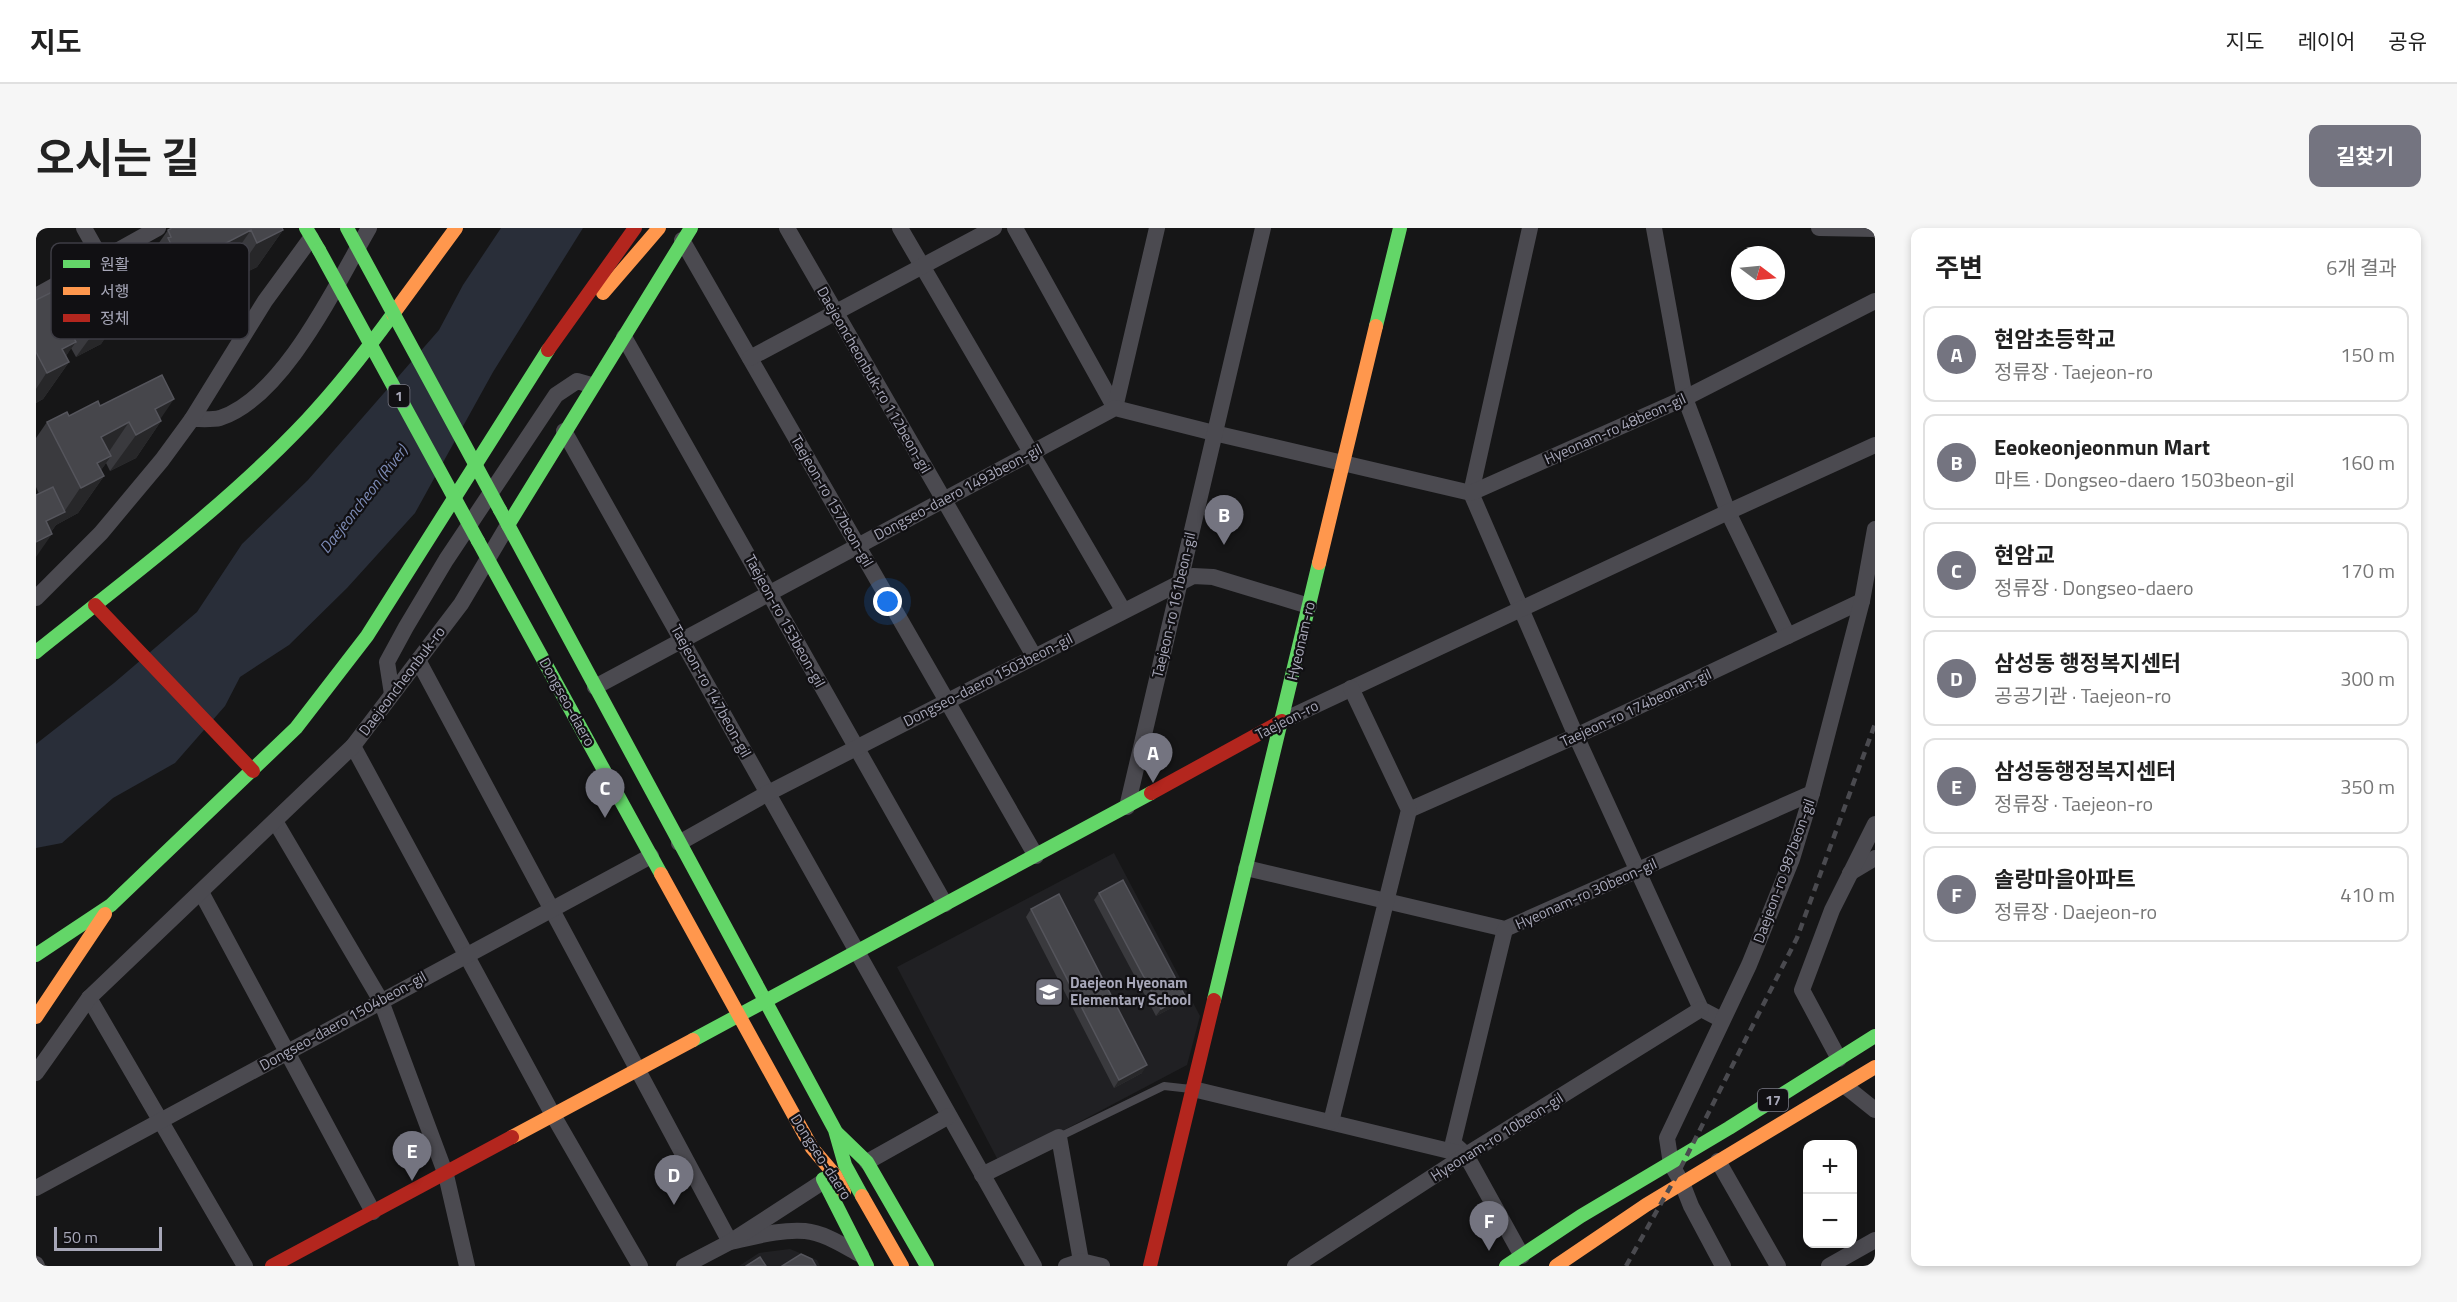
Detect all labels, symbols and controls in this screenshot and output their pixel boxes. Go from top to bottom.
text: 지도 [30,20,82,63]
text: 지도 [2226,25,2264,57]
text: 레이어 [2297,25,2355,57]
text: 공유 [2388,25,2427,57]
text: 오시는 길 [36,125,200,189]
button: 길찾기 [2309,125,2421,187]
legend [51,243,249,339]
north arrow [1731,246,1785,300]
text: 주변 [1935,248,1983,287]
text: 원활 [100,252,130,276]
text: 6개 결과 [2326,252,2397,283]
text: 서행 [100,279,129,303]
street label: Daejeoncheonbuk-ro 112beon-gil [811,282,938,478]
text: 정체 [100,306,129,330]
text: 현암초등학교 [1994,322,2115,356]
text: A [1950,339,1963,370]
text: 150 m [2340,339,2395,370]
text: 정류장 · Taejeon-ro [1994,356,2153,387]
road number: 1 [388,385,410,407]
street label: Hyeonam-ro 48beon-gil [1540,387,1689,470]
street label: Taejeon-ro 157beon-gil [785,430,880,571]
text: Eeokeonjeonmun Mart [1994,430,2210,464]
street label: Dongseo-daero 1493beon-gil [869,437,1046,546]
water label: Daejeoncheon (River) [313,439,414,558]
text: B [1950,447,1963,478]
text: 160 m [2340,447,2395,478]
text: 마트 · Dongseo-daero 1503beon-gil [1994,464,2294,495]
pin: B [1204,496,1244,545]
street label: Taejeon-ro 161beon-gil [1146,530,1201,680]
text: 현암교 [1994,538,2055,572]
street label: Taejeon-ro 153beon-gil [739,550,832,691]
text: C [1951,555,1962,586]
text: 170 m [2340,555,2395,586]
text: 정류장 · Dongseo-daero [1994,572,2194,603]
your location [873,587,902,616]
street label: Hyeonam-ro [1280,599,1321,683]
street label: Taejeon-ro 147beon-gil [665,620,758,761]
street label: Daejeoncheonbuk-ro [353,621,450,740]
street label: Dongseo-daero 1503beon-gil [899,627,1077,732]
text: 삼성동 행정복지센터 [1994,646,2181,680]
street label: Dongseo-daero [534,653,601,750]
street label: Taejeon-ro 174beonan-gil [1556,662,1715,753]
text: D [1950,663,1963,694]
text: 300 m [2340,663,2395,694]
text: 공공기관 · Taejeon-ro [1994,680,2171,711]
street label: Taejeon-ro [1251,694,1322,745]
pin: A [1134,734,1172,783]
text: 삼성동행정복지센터 [1994,754,2176,788]
pin: C [586,768,624,818]
text: E [1951,771,1962,802]
text: 350 m [2340,771,2395,802]
text: 정류장 · Taejeon-ro [1994,788,2153,819]
street label: Daejeon-ro 987beon-gil [1747,795,1820,946]
street label: Hyeonam-ro 30beon-gil [1511,852,1660,935]
text: 솔랑마을아파트 [1994,862,2136,896]
text: F [1951,879,1962,910]
text: 410 m [2340,879,2395,910]
text: 정류장 · Daejeon-ro [1994,896,2157,927]
street label: Dongseo-daero 1504beon-gil [255,965,430,1076]
place label: Daejeon Hyeonam Elementary School [1070,971,1191,1011]
school or university icon: Daejeon Hyeonam Elementary School [1033,976,1065,1008]
street label: Hyeonam-ro 10beon-gil [1426,1086,1568,1187]
road number: 17 [1758,1089,1788,1111]
street label: Dongseo-daero [785,1109,858,1204]
pin: E [392,1132,431,1181]
map controls [1803,1140,1857,1248]
button: + [1803,1140,1857,1194]
pin: D [654,1156,694,1205]
button: − [1803,1194,1857,1248]
pin: F [1470,1202,1508,1251]
scale bar [54,1224,162,1252]
text: 50 m [63,1225,98,1249]

